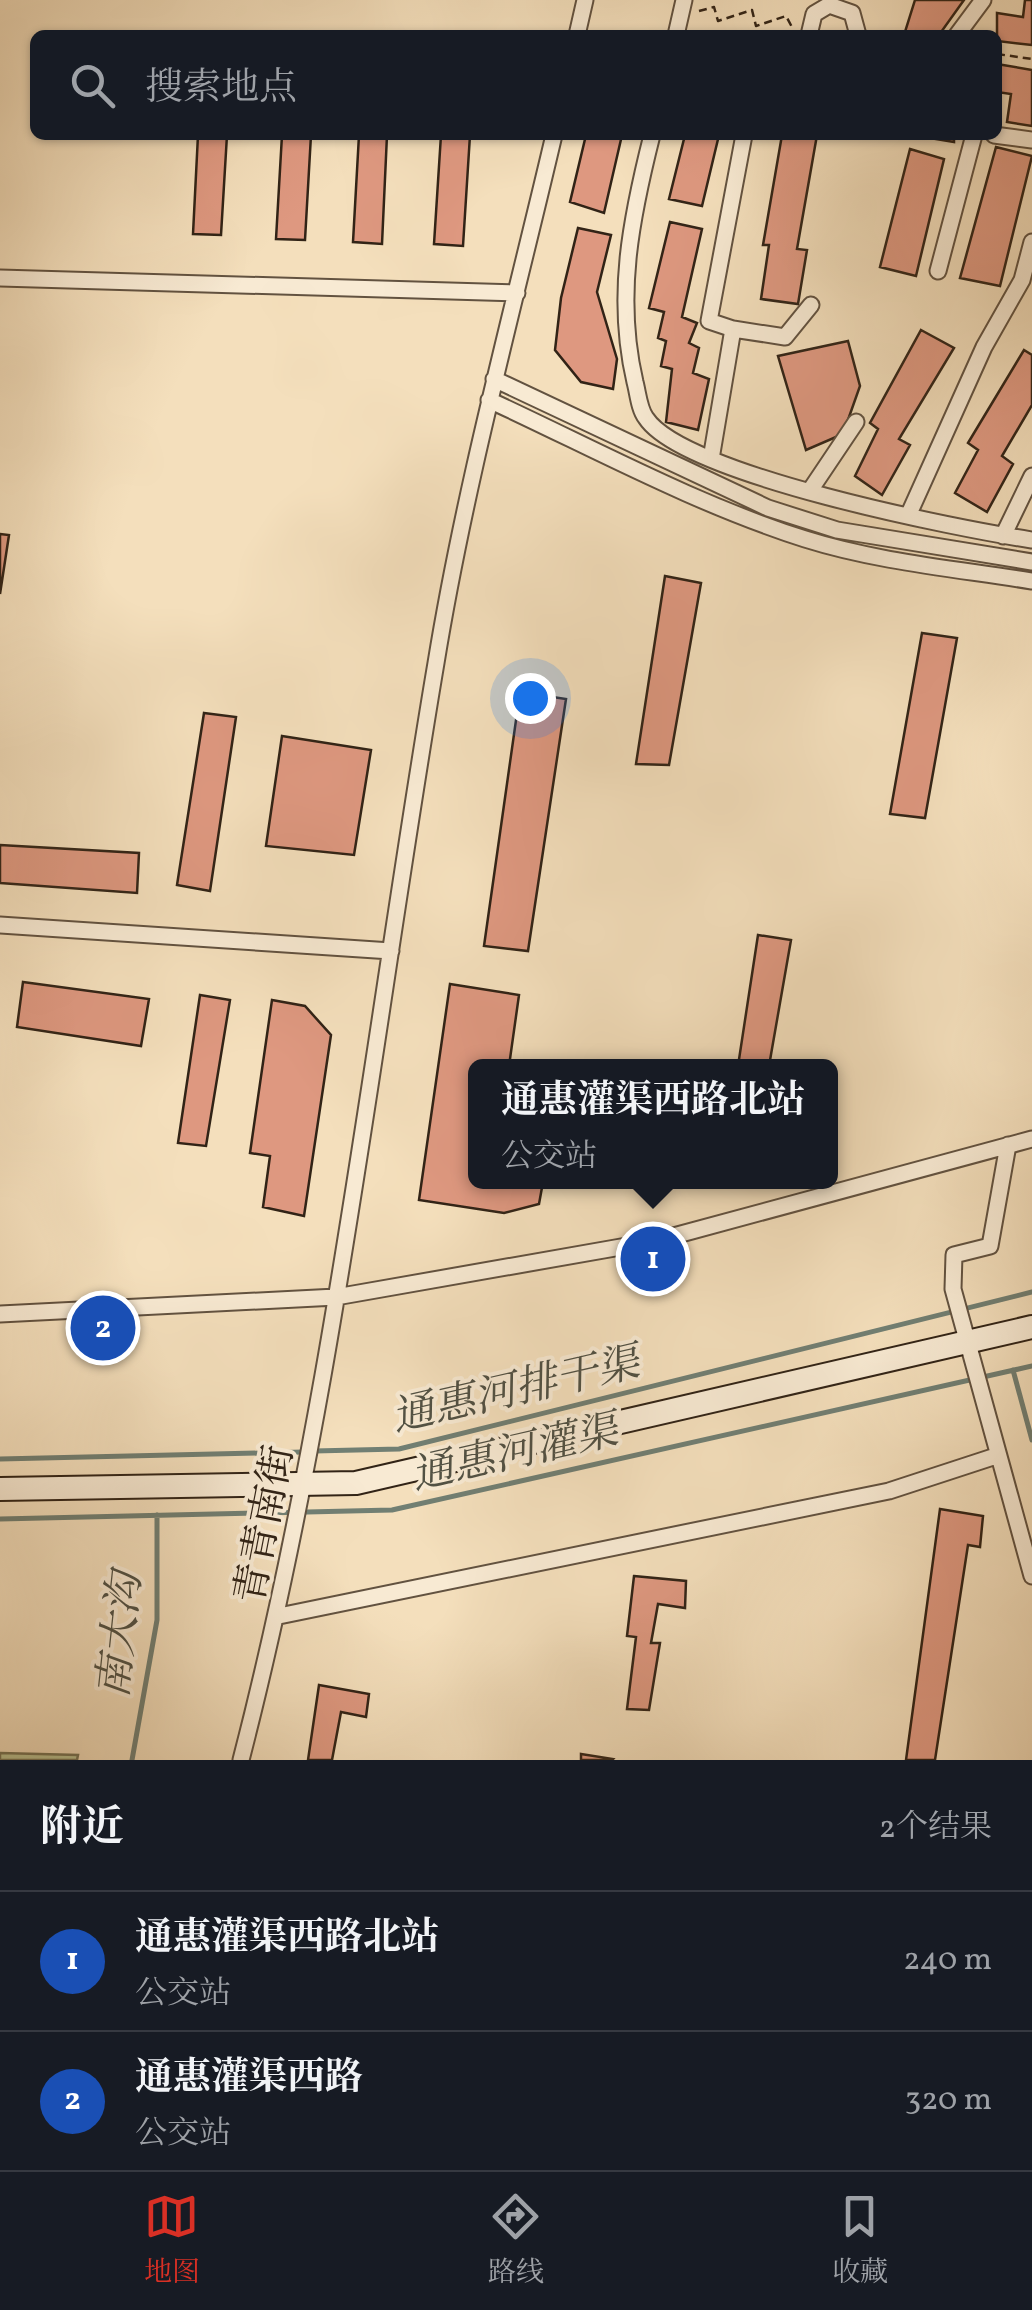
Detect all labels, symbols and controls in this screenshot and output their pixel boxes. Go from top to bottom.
search box [30,30,1002,140]
icon: search [65,58,120,113]
text: 搜索地点 [145,63,297,116]
your location [505,673,556,724]
popup [468,1059,838,1189]
text: 通惠灌渠西路北站 [501,1076,805,1129]
text: 公交站 [501,1136,597,1180]
pin: 1 [620,1222,686,1296]
pin: 2 [70,1290,136,1366]
water label: 通惠河排干渠 [387,1334,650,1449]
water label: 通惠河灌渠 [406,1402,629,1508]
street label: 青青南街 [224,1441,310,1609]
water label: 南大沟 [87,1564,159,1701]
text: 附近 [40,1800,124,1859]
text: 2个结果 [879,1807,992,1851]
text: 通惠灌渠西路北站 [135,1913,439,1966]
text: 1 [66,1939,79,1983]
text: 240 m [903,1939,992,1983]
text: 公交站 [135,1973,231,2017]
text: 通惠灌渠西路 [135,2053,363,2106]
text: 2 [64,2079,81,2123]
text: 320 m [905,2079,992,2123]
text: 公交站 [135,2113,231,2157]
tab: 地图 [144,2189,200,2293]
tab: 路线 [488,2189,544,2293]
tab: 收藏 [832,2189,888,2293]

